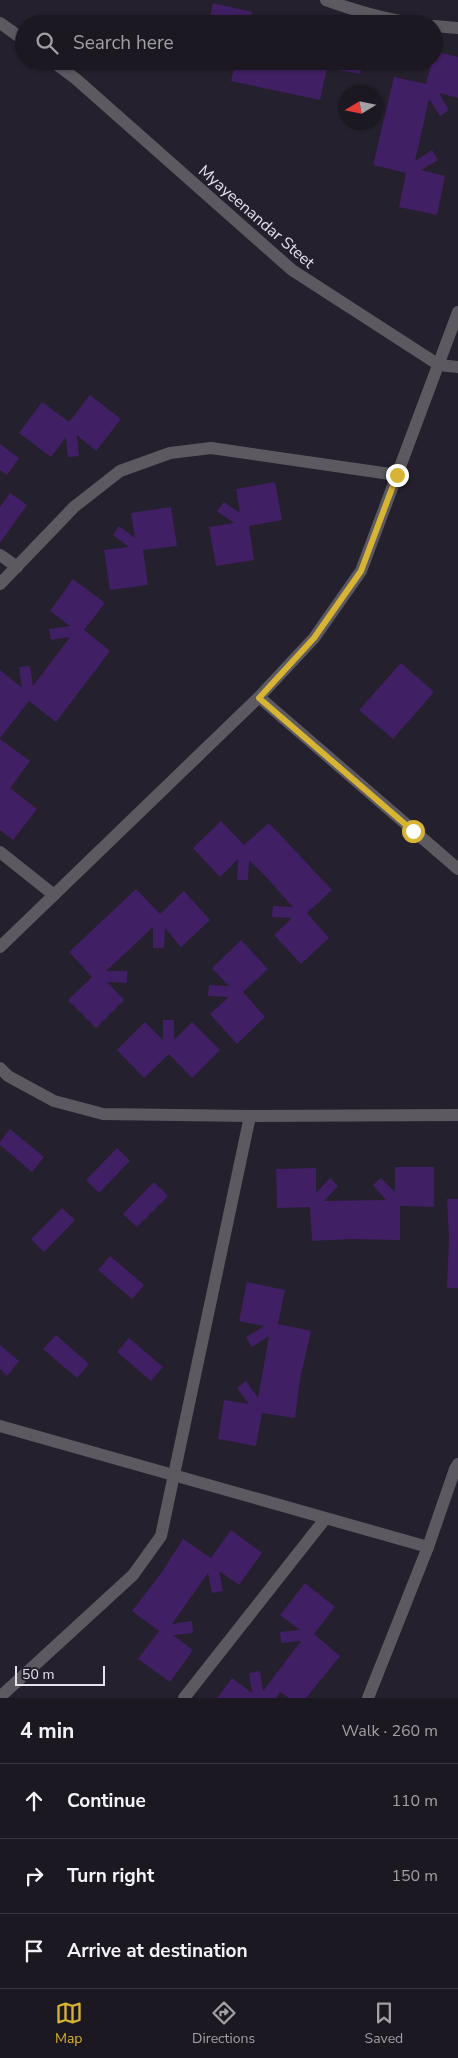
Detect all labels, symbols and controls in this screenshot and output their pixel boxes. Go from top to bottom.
search box [15,15,443,70]
icon: search [33,29,61,57]
text: Search here [73,30,174,56]
north arrow [338,85,383,130]
street label: Myayeenandar Steet [193,160,320,274]
route end [386,464,409,487]
route start [402,820,425,843]
scale bar [15,1663,105,1686]
text: 50 m [22,1665,54,1684]
text: 4 min [20,1717,74,1745]
text: Walk · 260 m [342,1720,438,1742]
icon: ahead [20,1787,48,1815]
text: Continue [67,1788,146,1814]
text: 110 m [391,1790,438,1812]
icon: right [20,1862,48,1890]
text: Turn right [67,1863,154,1889]
text: 150 m [391,1865,438,1887]
icon: arrive [20,1937,48,1965]
text: Arrive at destination [67,1938,248,1964]
tab: Map [55,1999,83,2048]
tab: Directions [192,1999,255,2048]
tab: Saved [365,1999,403,2048]

